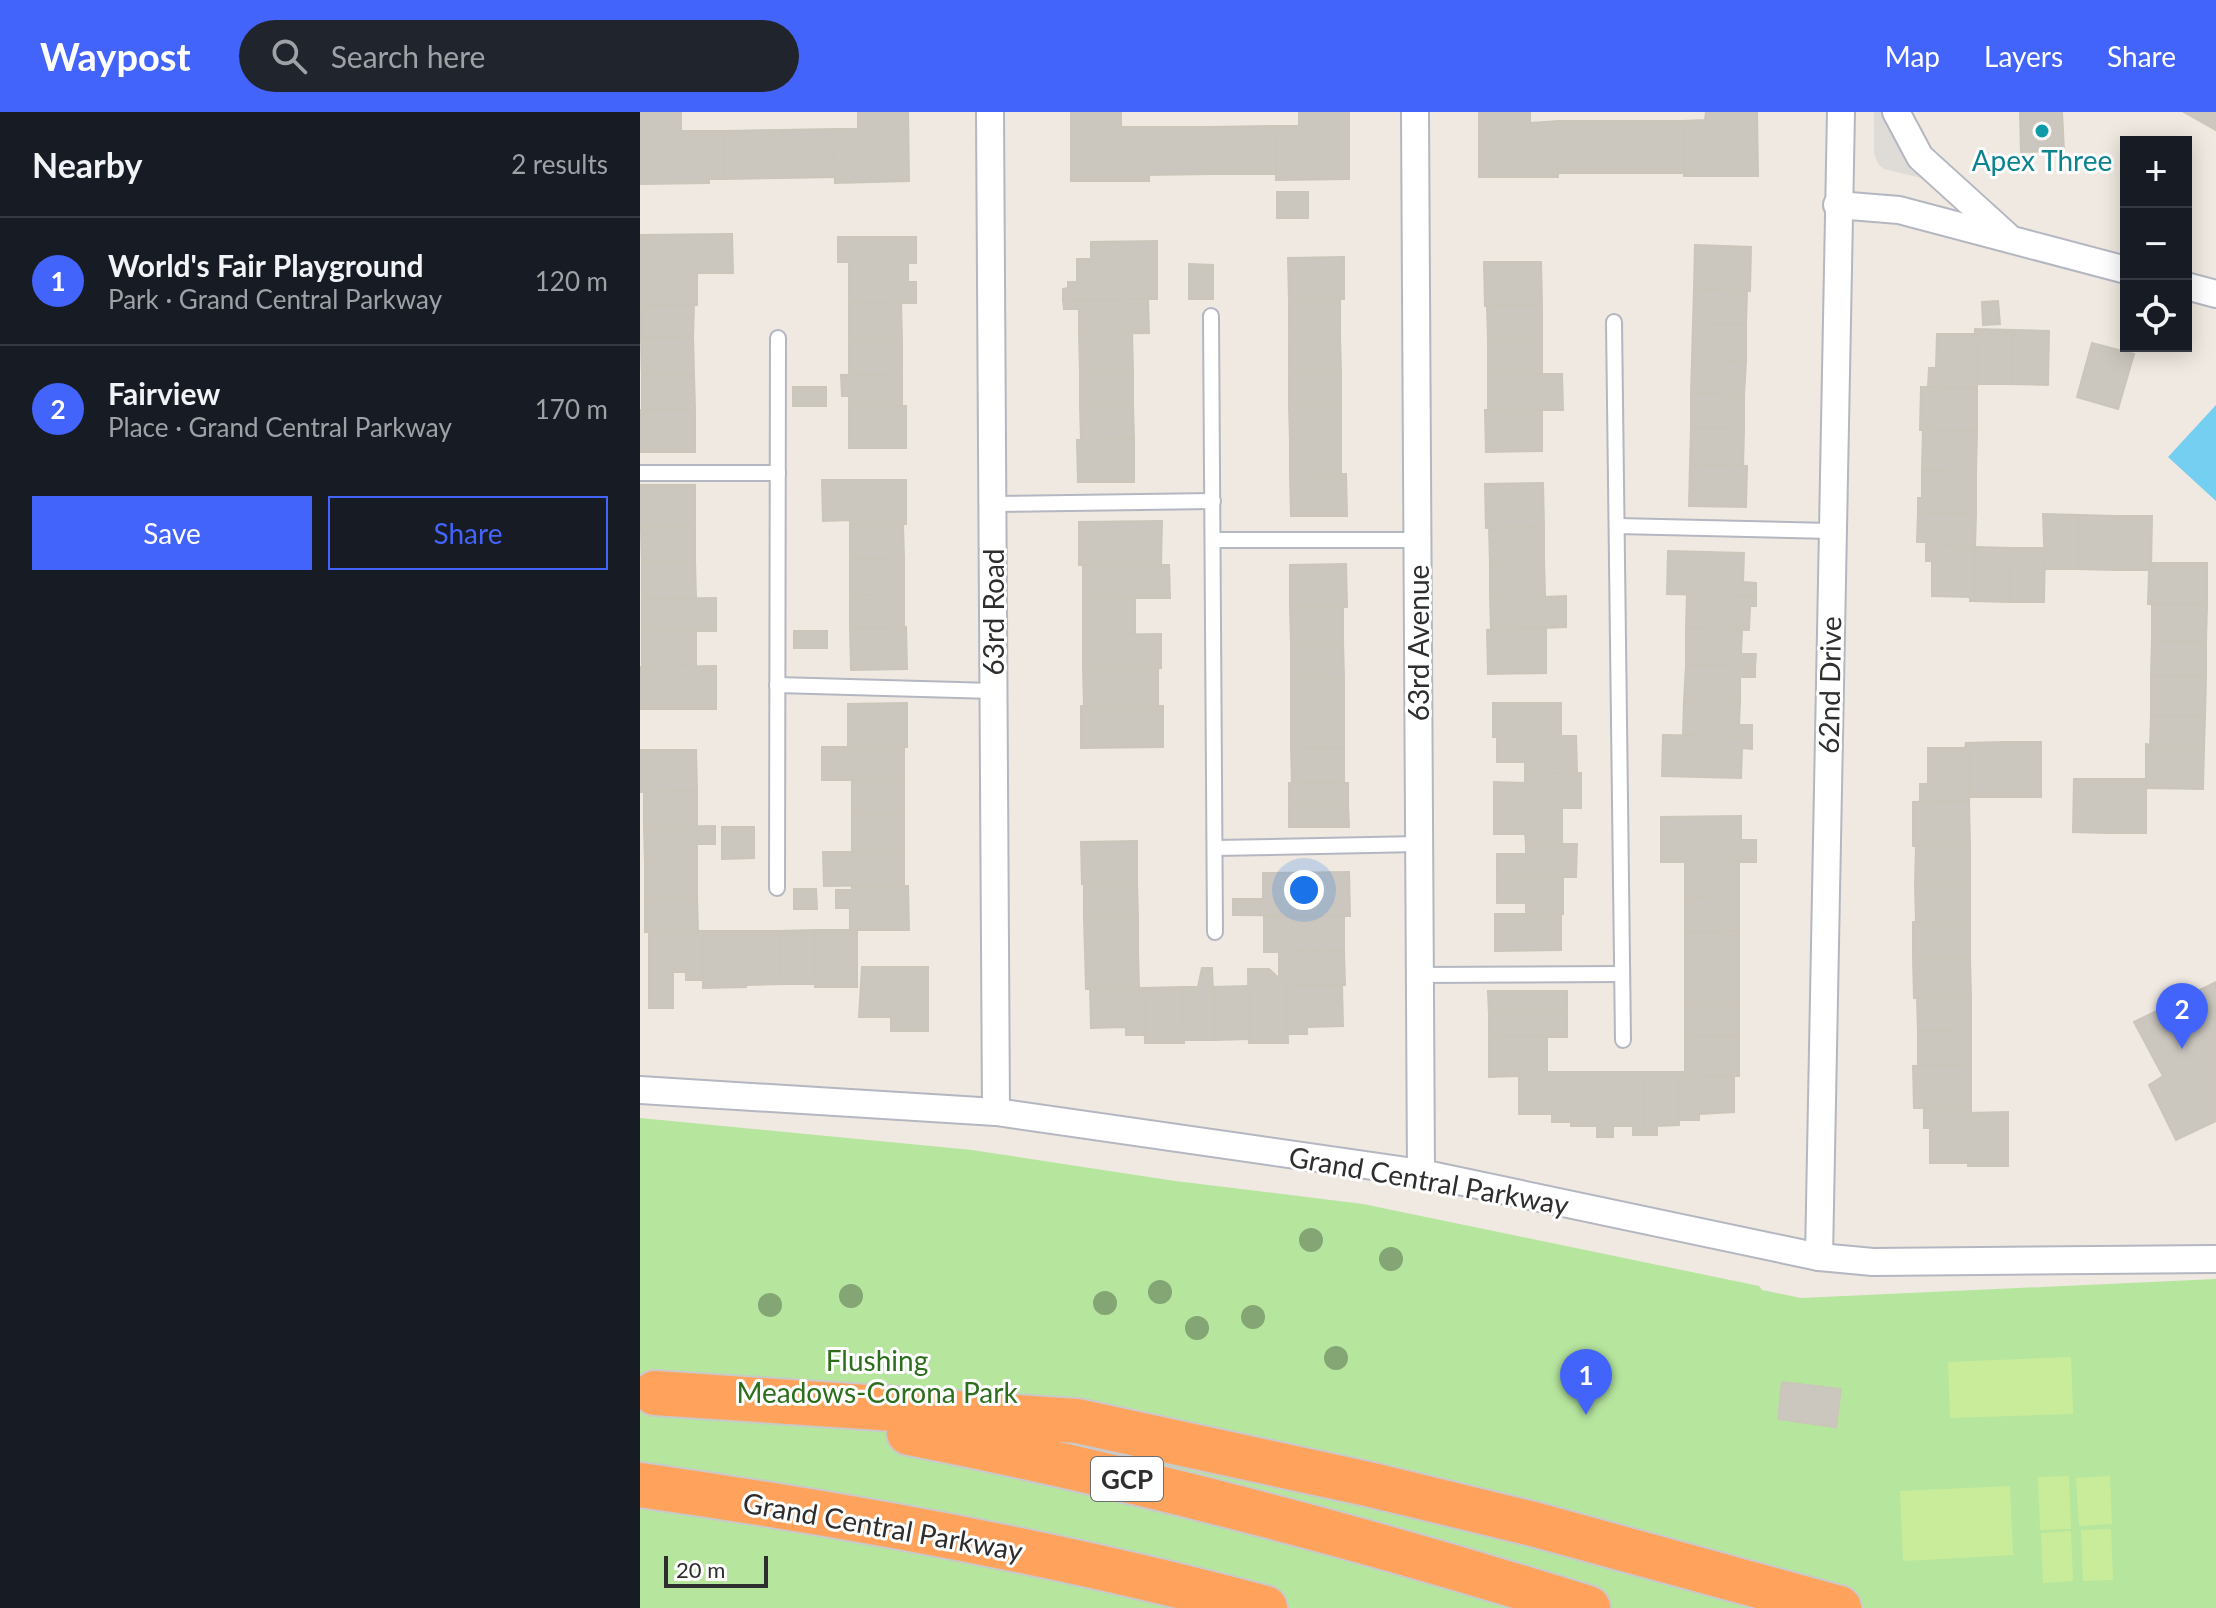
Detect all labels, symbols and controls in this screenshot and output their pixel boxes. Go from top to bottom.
search box [239,20,799,92]
text: Waypost [40,33,191,79]
icon: search [267,34,311,78]
text: Search here [331,38,485,74]
text: Map [1885,39,1940,73]
text: Layers [1984,39,2063,73]
text: Share [2107,39,2176,73]
marker: Apex Three [2033,122,2051,140]
map controls [2120,136,2192,352]
button: + [2120,136,2192,208]
place label: Apex Three [1972,143,2112,177]
text: Nearby [32,144,143,185]
text: 2 results [511,148,608,180]
button: − [2120,208,2192,280]
text: World's Fair Playground [108,247,424,283]
text: 1 [50,265,66,297]
text: 120 m [535,265,608,297]
button: locate [2120,280,2192,352]
text: Park · Grand Central Parkway [108,283,442,315]
text: Fairview [108,375,220,411]
text: 2 [50,393,66,425]
text: 170 m [535,393,608,425]
text: Place · Grand Central Parkway [108,411,452,443]
button: Save [32,496,312,570]
button: Share [328,496,608,570]
street label: 63rd Road [976,548,1010,676]
street label: 63rd Avenue [1401,565,1435,721]
street label: 62nd Drive [1811,616,1847,754]
your location [1284,870,1324,910]
pin: 2 [2156,983,2208,1049]
street label: Grand Central Parkway [1286,1139,1572,1221]
park label: Flushing Meadows-Corona Park [736,1343,1018,1409]
pin: 1 [1560,1349,1612,1415]
road number: GCP [1091,1457,1163,1501]
street label: Grand Central Parkway [740,1485,1026,1567]
scale bar [664,1552,768,1588]
text: 20 m [676,1556,725,1583]

